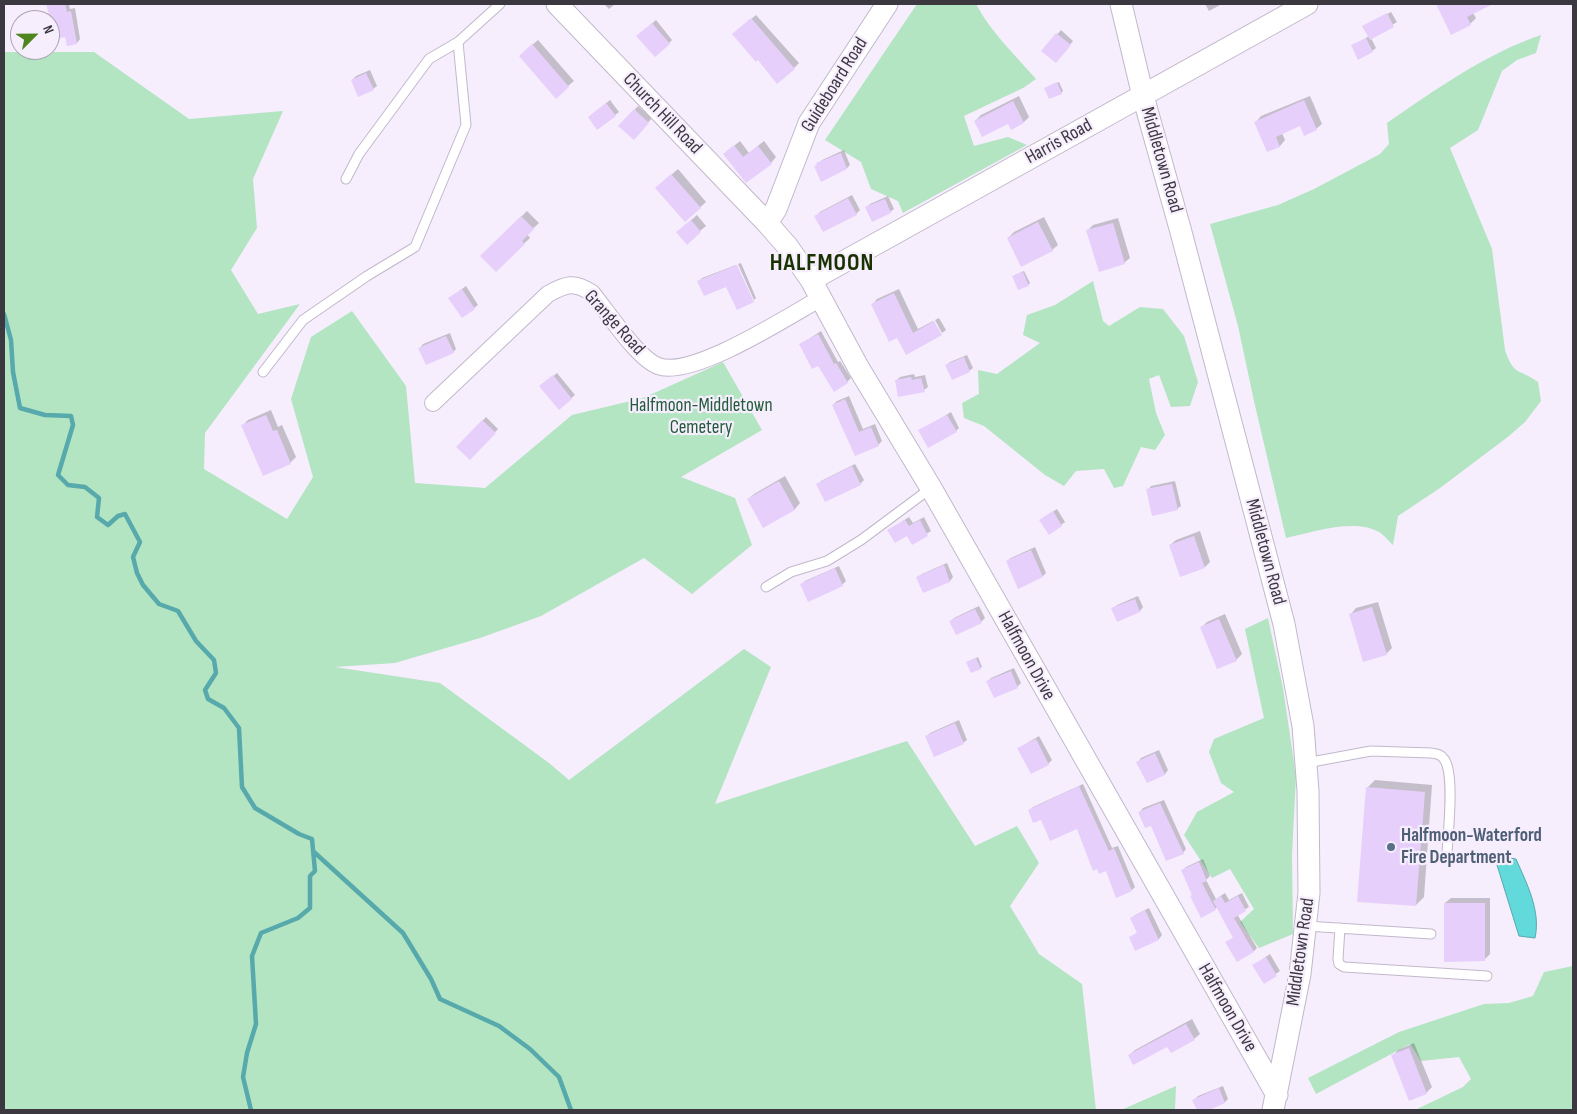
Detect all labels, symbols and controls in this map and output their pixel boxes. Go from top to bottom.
north arrow [10,10,60,60]
text: N [39,23,58,36]
street label: Guideboard Road [797,33,873,137]
street label: Church Hill Road [618,69,706,159]
street label: Middletown Road [1135,105,1187,215]
street label: Harris Road [1022,114,1096,170]
district label: HALFMOON [769,250,875,278]
street label: Grange Road [579,286,649,360]
park label: Halfmoon-Middletown Cemetery [629,395,773,439]
street label: Middletown Road [1240,497,1290,607]
street label: Halfmoon Drive [992,607,1060,705]
place label: Halfmoon-Waterford Fire Department [1401,825,1542,869]
marker: Halfmoon-Waterford Fire Department [1385,841,1397,853]
street label: Middletown Road [1282,897,1320,1007]
street label: Halfmoon Drive [1193,960,1261,1056]

